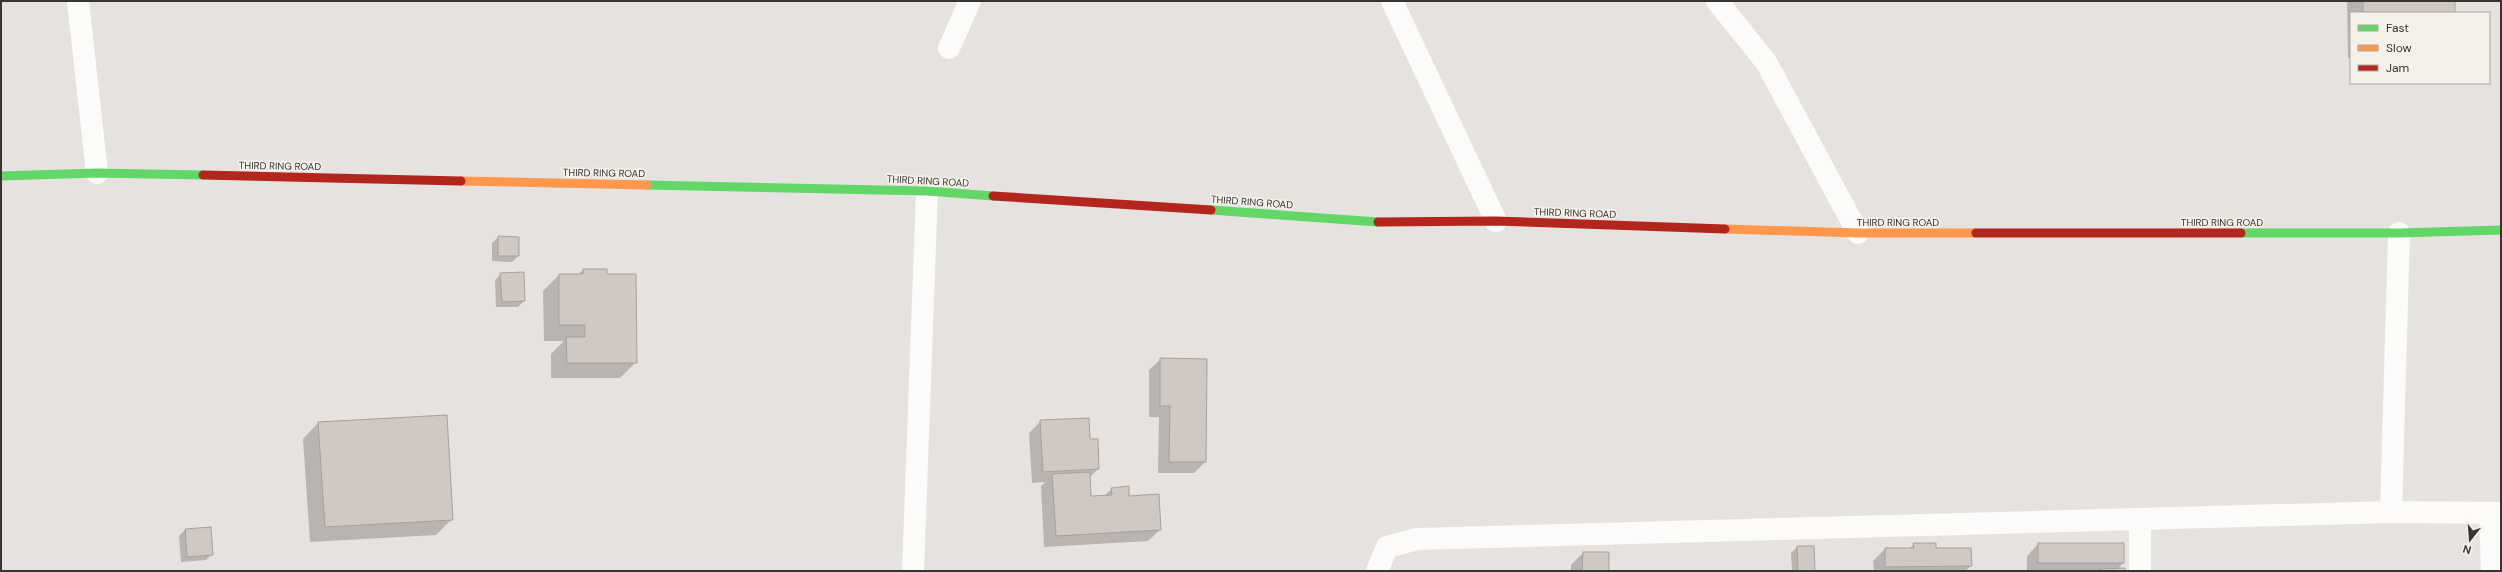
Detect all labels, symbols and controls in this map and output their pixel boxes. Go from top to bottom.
legend [2350,12,2490,84]
text: Fast [2386,20,2409,36]
text: Slow [2386,40,2412,56]
text: Jam [2386,60,2409,76]
street label: THIRD RING ROAD [239,159,321,173]
street label: THIRD RING ROAD [563,166,645,180]
street label: THIRD RING ROAD [887,172,970,190]
street label: THIRD RING ROAD [1210,193,1294,211]
street label: THIRD RING ROAD [1534,205,1617,221]
street label: THIRD RING ROAD [1857,216,1939,229]
street label: THIRD RING ROAD [2181,216,2263,229]
north arrow [2450,520,2490,560]
text: N [2461,542,2473,557]

